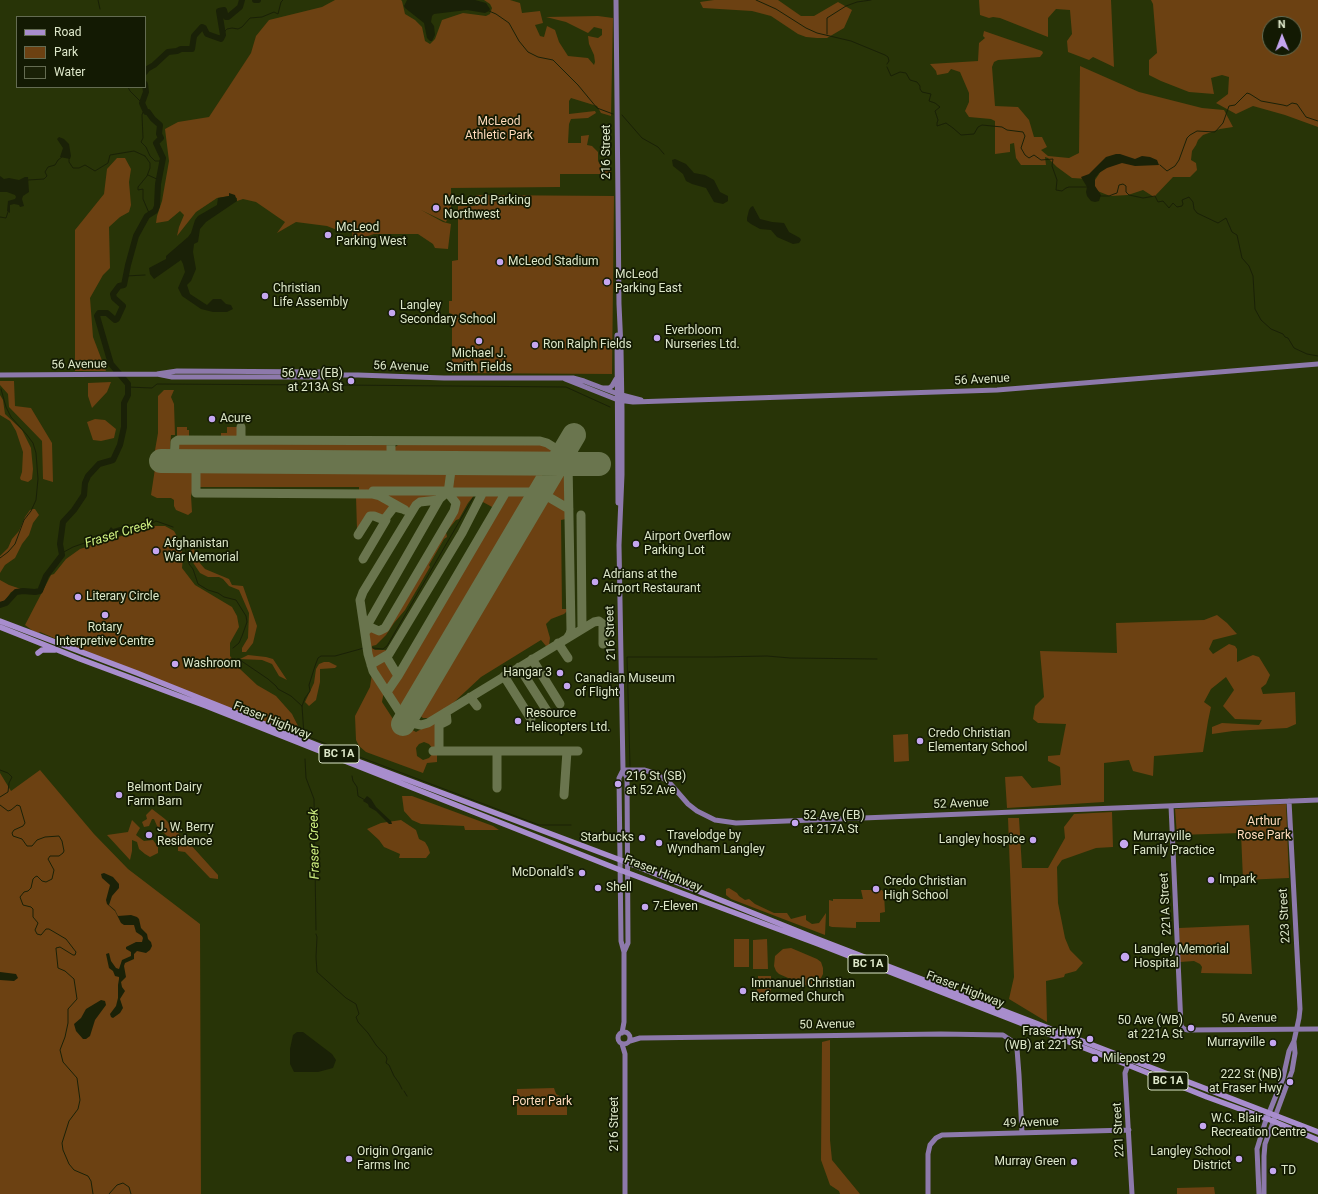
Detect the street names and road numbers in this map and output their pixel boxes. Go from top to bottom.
street label: 216 Street [600,125,614,179]
street label: 56 Avenue [51,357,107,373]
street label: 56 Avenue [373,359,429,375]
street label: 56 Avenue [954,371,1010,389]
street label: 216 Street [603,605,619,661]
street label: Fraser Highway [231,699,313,743]
road number: BC 1A [319,745,359,763]
street label: 52 Avenue [933,796,989,812]
street label: Fraser Highway [622,853,704,895]
street label: 221A Street [1157,872,1175,936]
street label: 223 Street [1276,888,1294,944]
road number: BC 1A [848,955,888,973]
street label: Fraser Highway [924,969,1006,1011]
street label: 50 Avenue [1221,1011,1277,1027]
street label: 50 Avenue [799,1017,855,1033]
road number: BC 1A [1148,1072,1188,1090]
street label: 216 Street [608,1097,622,1151]
street label: 221 Street [1110,1102,1128,1158]
street label: 49 Avenue [1003,1115,1059,1131]

